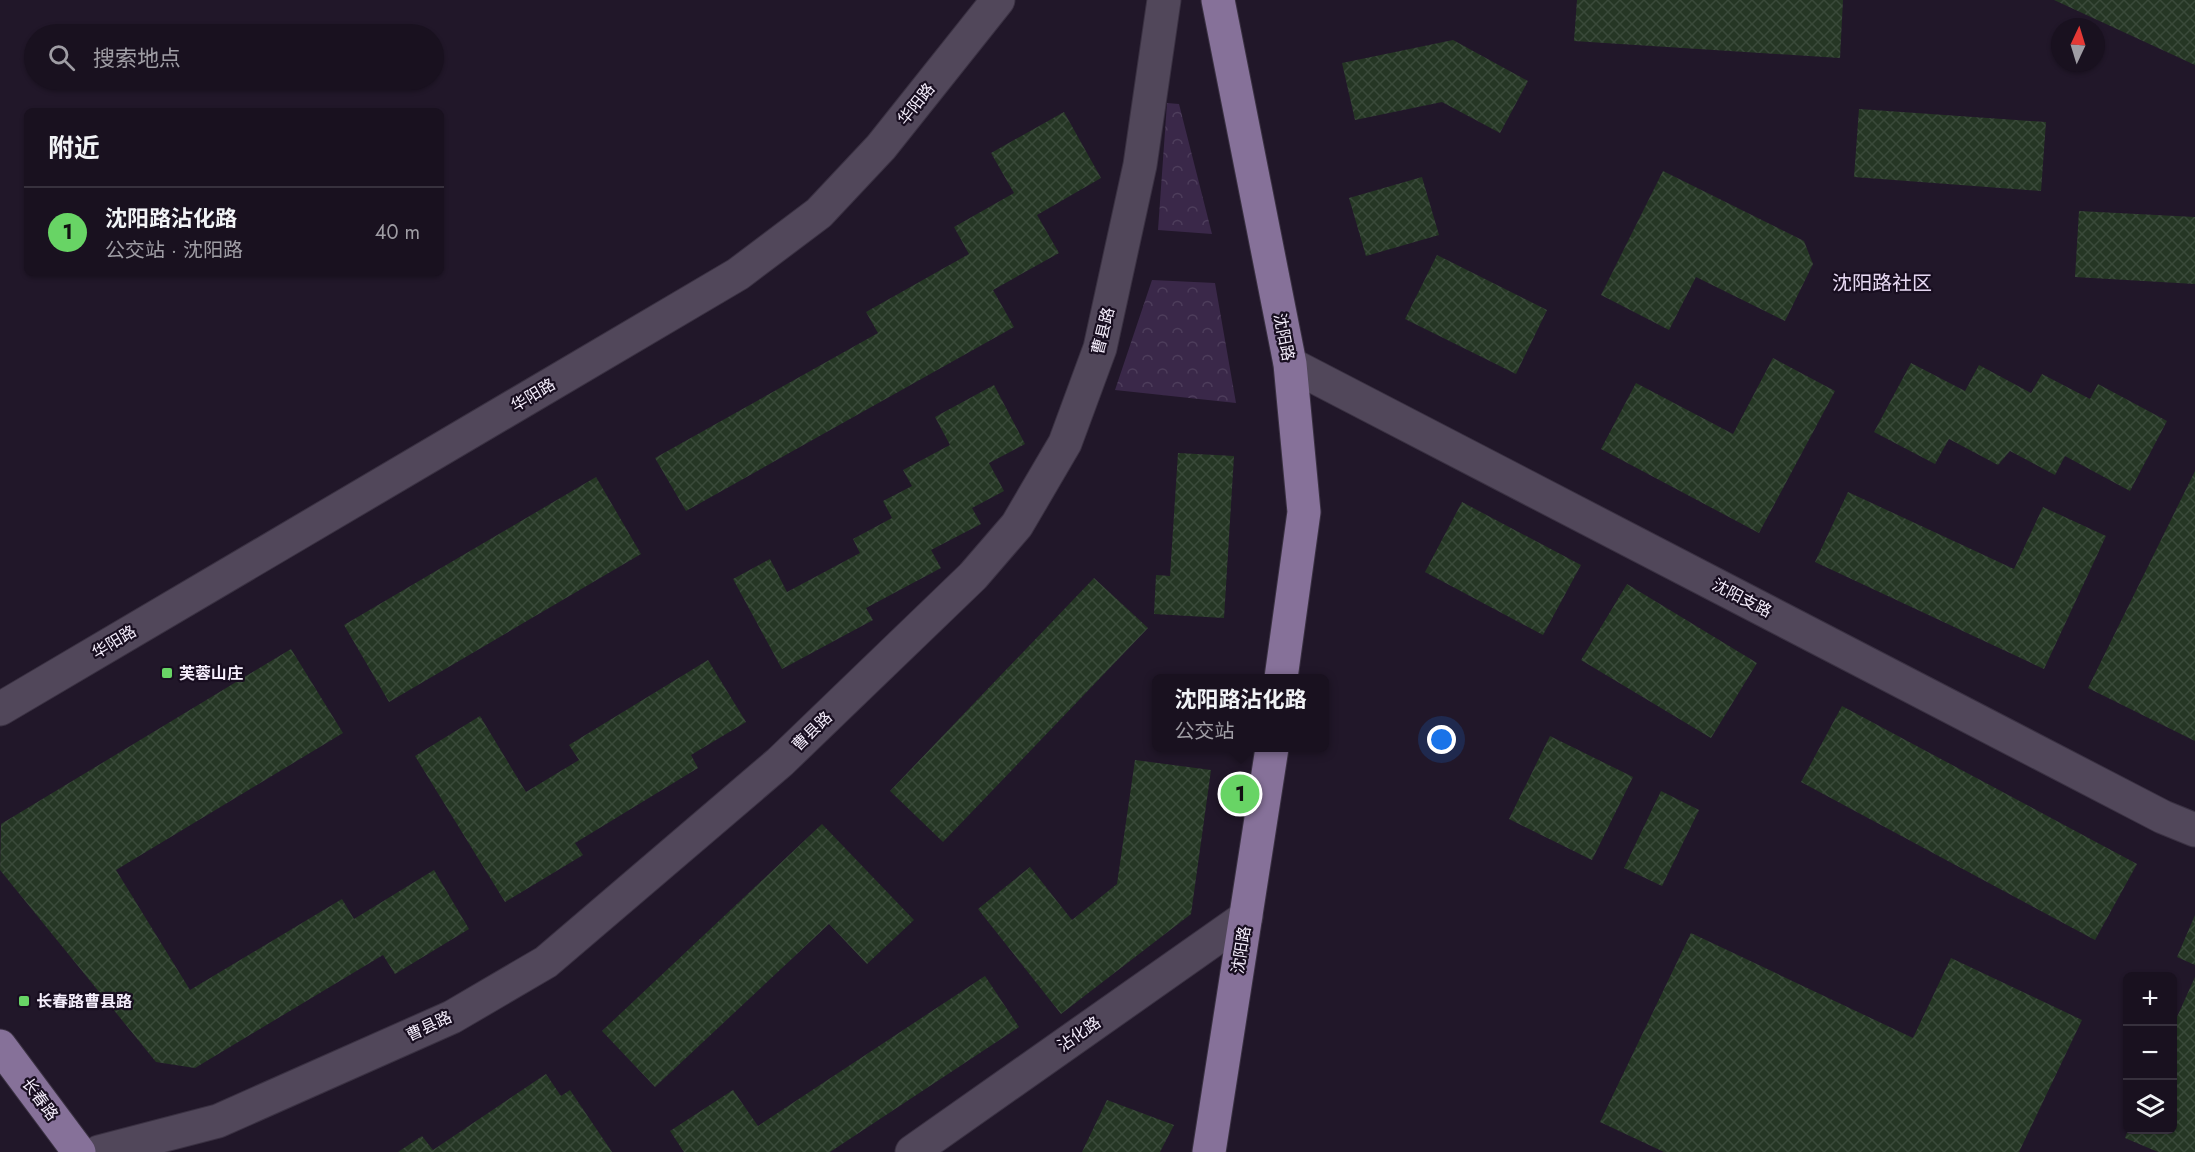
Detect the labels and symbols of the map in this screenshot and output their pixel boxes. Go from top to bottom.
north arrow [2051,18,2105,72]
street label: 华阳路 [892,78,940,130]
district label: 沈阳路社区 [1832,269,1932,298]
street label: 曹县路 [1086,305,1120,357]
street label: 沈阳路 [1268,311,1300,363]
street label: 华阳路 [506,373,560,417]
street label: 沈阳支路 [1708,573,1776,623]
street label: 华阳路 [87,620,141,664]
place label: 芙蓉山庄 [179,662,243,685]
marker: 芙蓉山庄 [160,666,174,680]
street label: 曹县路 [787,706,837,756]
your location [1427,725,1456,754]
pin: 1 [1220,772,1260,816]
street label: 沈阳路 [1226,924,1256,976]
place label: 长春路曹县路 [36,990,132,1013]
marker: 长春路曹县路 [17,994,31,1008]
street label: 曹县路 [402,1005,456,1047]
street label: 沾化路 [1053,1011,1105,1057]
street label: 长春路 [16,1073,64,1125]

